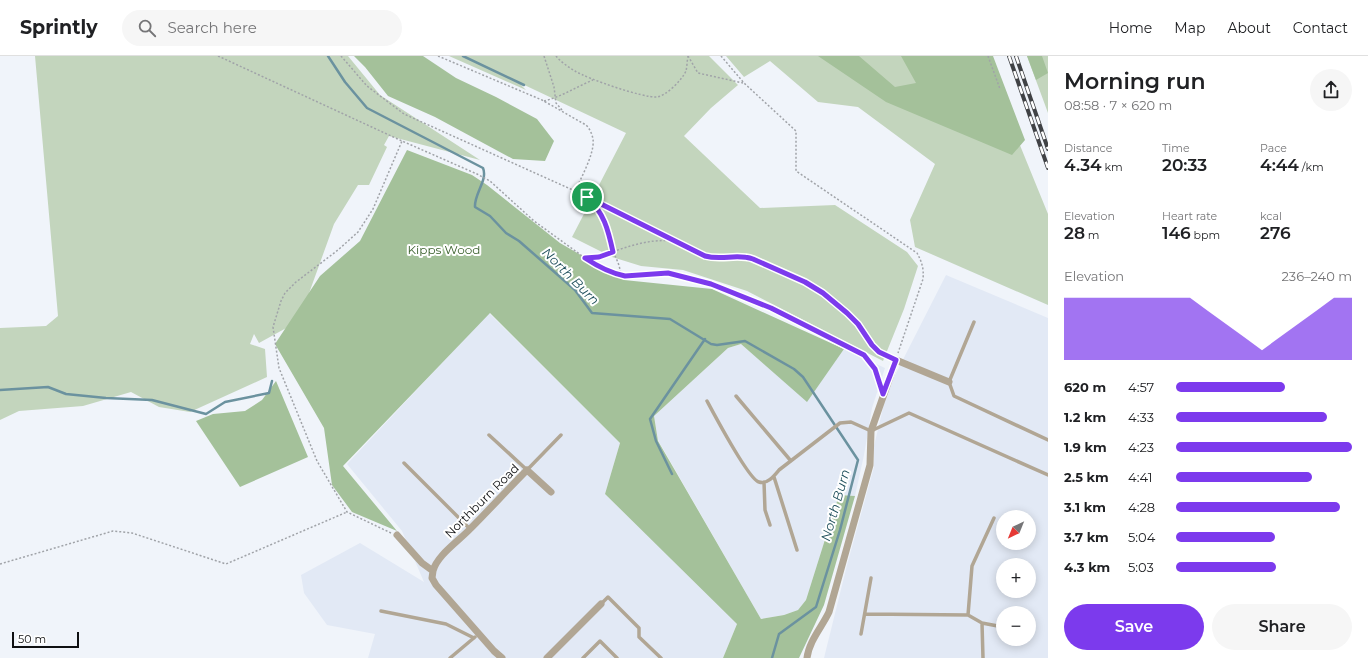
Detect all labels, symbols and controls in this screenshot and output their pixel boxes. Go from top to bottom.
search box [122,10,402,46]
text: Sprintly [20,16,98,39]
icon: search [136,17,158,39]
text: Search here [168,18,257,37]
text: Home [1109,19,1152,37]
text: Map [1174,19,1205,37]
text: About [1227,19,1271,37]
text: Contact [1293,19,1348,37]
text: Morning run [1064,68,1205,95]
button: share [1310,69,1352,111]
text: 08:58 · 7 × 620 m [1064,97,1172,113]
text: Distance [1064,141,1112,155]
text: Time [1162,141,1190,155]
text: Pace [1260,141,1287,155]
text: 4.34 [1064,155,1102,175]
text: 20:33 [1162,155,1207,175]
text: 4:44 [1260,155,1299,175]
text: km [1102,160,1123,174]
text: /km [1299,160,1324,174]
pin [570,180,604,214]
icon: arrive [576,186,598,208]
text: Elevation [1064,209,1115,223]
text: Heart rate [1162,209,1217,223]
text: kcal [1260,209,1282,223]
text: 28 [1064,223,1085,243]
text: 146 [1162,223,1191,243]
text: 276 [1260,223,1291,243]
text: m [1085,228,1100,242]
text: bpm [1191,228,1220,242]
park label: Kipps Wood [408,242,480,257]
water label: North Burn [539,244,603,308]
text: Elevation [1064,268,1124,284]
text: 236–240 m [1281,268,1352,284]
text: 620 m [1064,379,1106,395]
text: 4:57 [1128,379,1154,395]
text: 1.2 km [1064,409,1106,425]
text: 4:33 [1128,409,1154,425]
text: 1.9 km [1064,439,1107,455]
text: 4:23 [1128,439,1154,455]
street label: Northburn Road [441,460,522,541]
water label: North Burn [817,467,853,543]
text: 2.5 km [1064,469,1109,485]
text: 4:41 [1128,469,1152,485]
text: 3.1 km [1064,499,1106,515]
text: 4:28 [1128,499,1155,515]
north arrow [996,510,1036,550]
map controls [996,510,1036,646]
text: 3.7 km [1064,529,1109,545]
text: 5:04 [1128,529,1155,545]
button: + [996,558,1036,598]
text: 4.3 km [1064,559,1110,575]
text: 5:03 [1128,559,1154,575]
button: Save [1064,604,1204,650]
button: Share [1212,604,1352,650]
button: − [996,606,1036,646]
scale bar [12,630,79,649]
text: 50 m [18,632,46,646]

